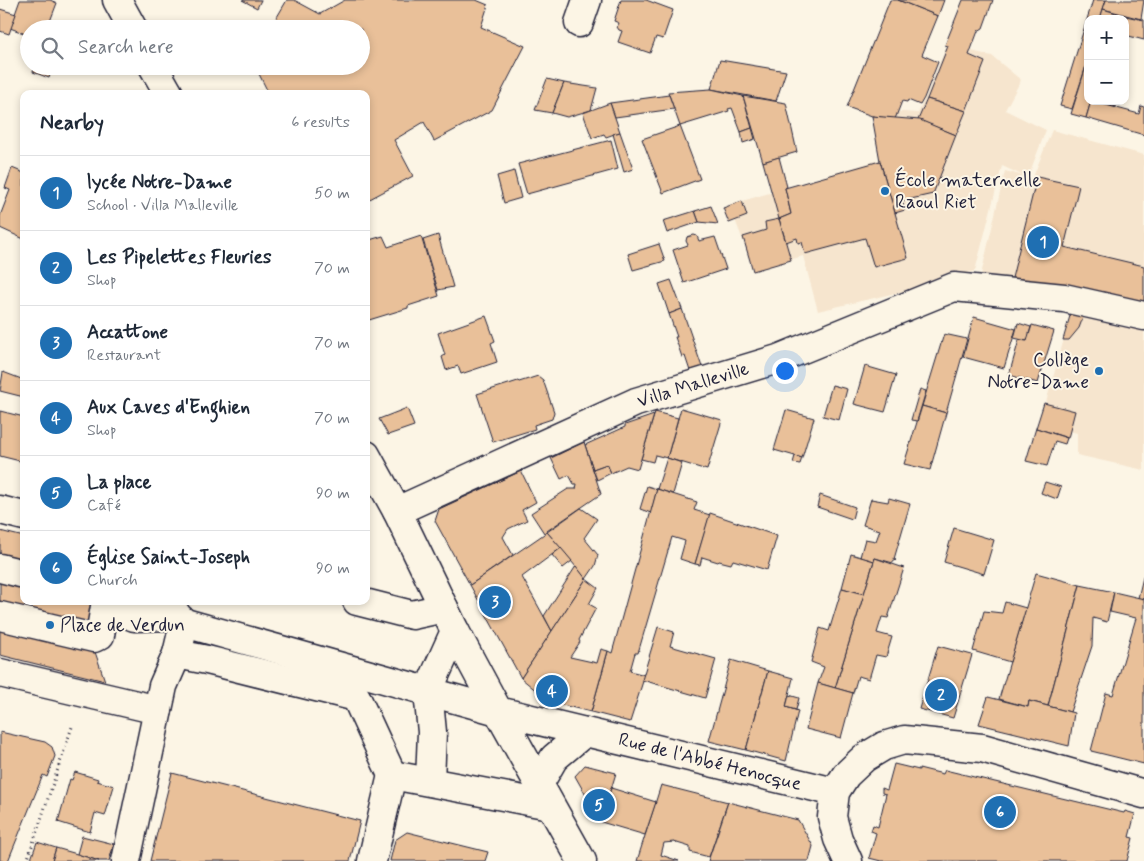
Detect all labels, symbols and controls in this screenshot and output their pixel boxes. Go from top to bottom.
map controls [1084,15,1129,105]
button: + [1084,15,1129,60]
search box [20,20,370,75]
icon: search [38,34,66,62]
text: Search here [78,35,174,60]
button: − [1084,60,1129,105]
text: Nearby [40,109,104,137]
text: 6 results [291,112,350,133]
place label: École maternelle Raoul Riet [895,167,1041,215]
text: lycée Notre-Dame [87,170,232,195]
text: 1 [52,183,60,204]
text: 50 m [314,183,350,204]
marker: École maternelle Raoul Riet [879,185,891,197]
text: School · Villa Malleville [87,195,238,216]
pin: 1 [1027,223,1059,261]
text: Les Pipelettes Fleuries [87,245,271,270]
text: 2 [52,258,60,279]
text: 70 m [314,258,350,279]
text: Shop [87,270,116,291]
text: Accattone [87,320,168,345]
text: 3 [52,333,60,354]
text: 70 m [314,333,350,354]
text: Restaurant [87,345,161,366]
place label: Collège Notre-Dame [988,348,1089,395]
street label: Villa Malleville [634,356,752,414]
your location [772,358,798,384]
marker: Collège Notre-Dame [1093,365,1105,377]
text: Aux Caves d'Enghien [87,395,250,420]
text: 4 [51,408,61,429]
text: 70 m [314,408,350,429]
text: Shop [87,420,116,441]
text: La place [87,470,151,495]
text: 5 [51,483,61,504]
text: 90 m [316,483,350,504]
text: Café [87,495,121,516]
text: Église Saint-Joseph [87,545,250,570]
text: 6 [52,558,60,579]
text: 90 m [316,558,350,579]
text: Church [87,570,138,591]
pin: 3 [479,583,511,621]
place label: Place de Verdun [60,613,185,638]
marker: Place de Verdun [44,619,56,631]
pin: 4 [536,672,568,710]
pin: 2 [925,676,957,714]
street label: Rue de l'Abbé Henocque [616,727,804,797]
pin: 5 [583,786,615,824]
pin: 6 [984,793,1016,831]

